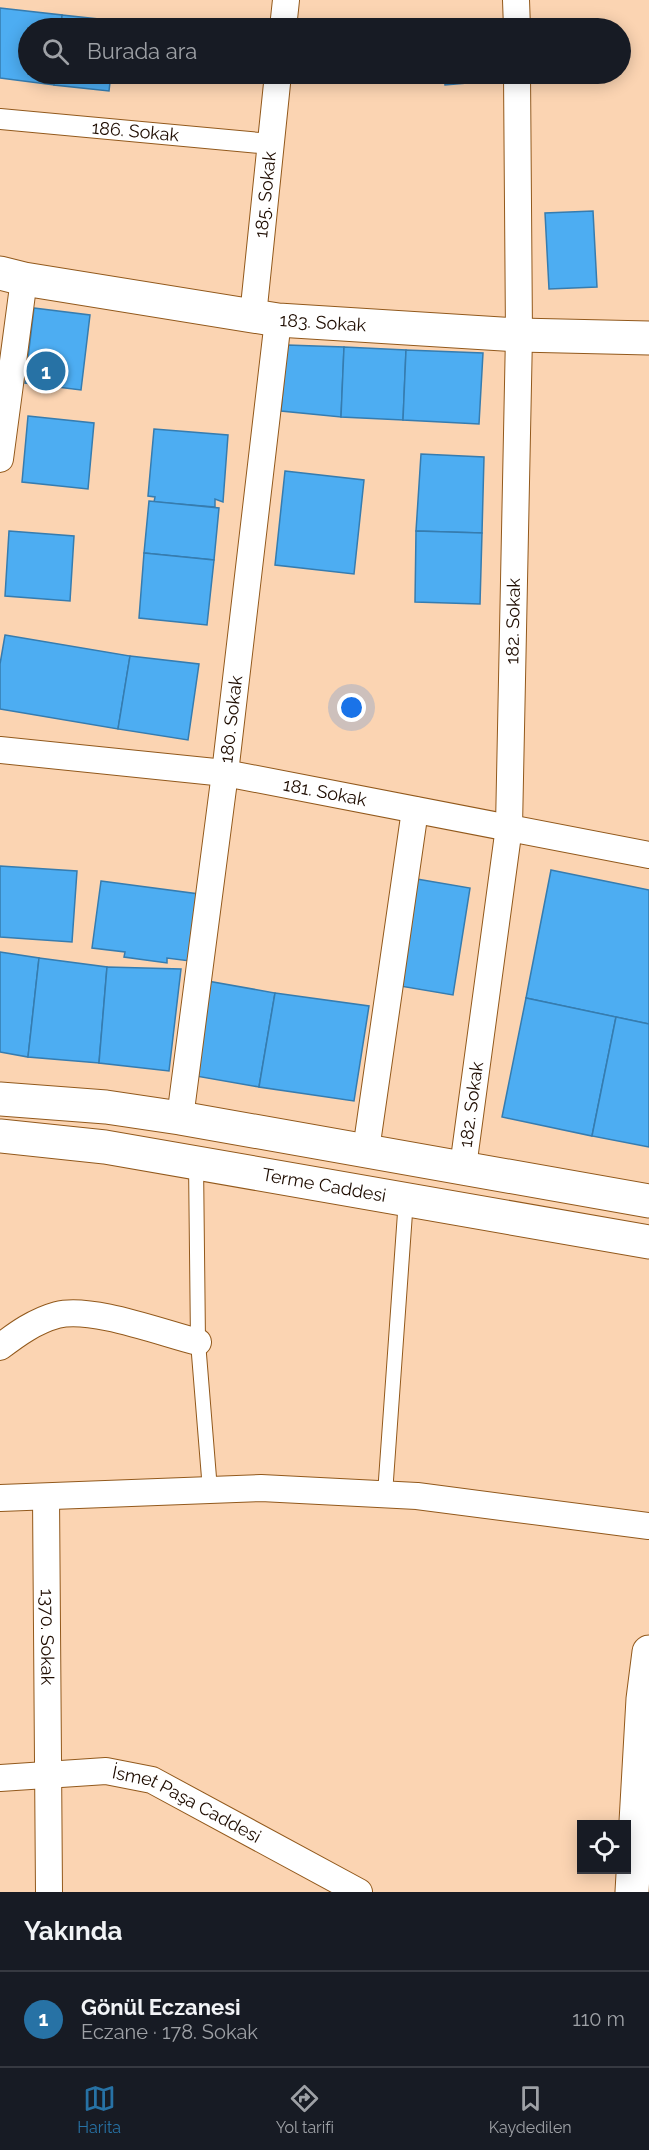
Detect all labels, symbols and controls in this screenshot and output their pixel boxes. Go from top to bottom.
search box [18,18,631,84]
icon: search [39,35,72,68]
text: Burada ara [87,38,197,64]
street label: 186. Sokak [91,117,181,146]
street label: 185. Sokak [250,150,280,239]
street label: 183. Sokak [279,309,367,335]
pin: 1 [26,348,66,394]
street label: 182. Sokak [501,577,524,664]
street label: 180. Sokak [215,674,246,764]
your location [337,693,366,722]
street label: 181. Sokak [282,773,369,810]
street label: 182. Sokak [455,1060,487,1149]
street label: Terme Caddesi [261,1164,388,1206]
street label: 1370. Sokak [37,1589,58,1686]
street label: İsmet Paşa Caddesi [110,1761,265,1847]
map controls [577,1820,631,1874]
button: locate [577,1820,631,1874]
text: Yakında [24,1916,122,1946]
text: Gönül Eczanesi [81,1994,241,2020]
text: 1 [39,2007,48,2031]
text: 110 m [572,2007,625,2031]
text: Eczane · 178. Sokak [81,2020,258,2044]
tab: Harita [77,2082,121,2137]
tab: Yol tarifi [276,2082,334,2137]
tab: Kaydedilen [489,2082,572,2137]

